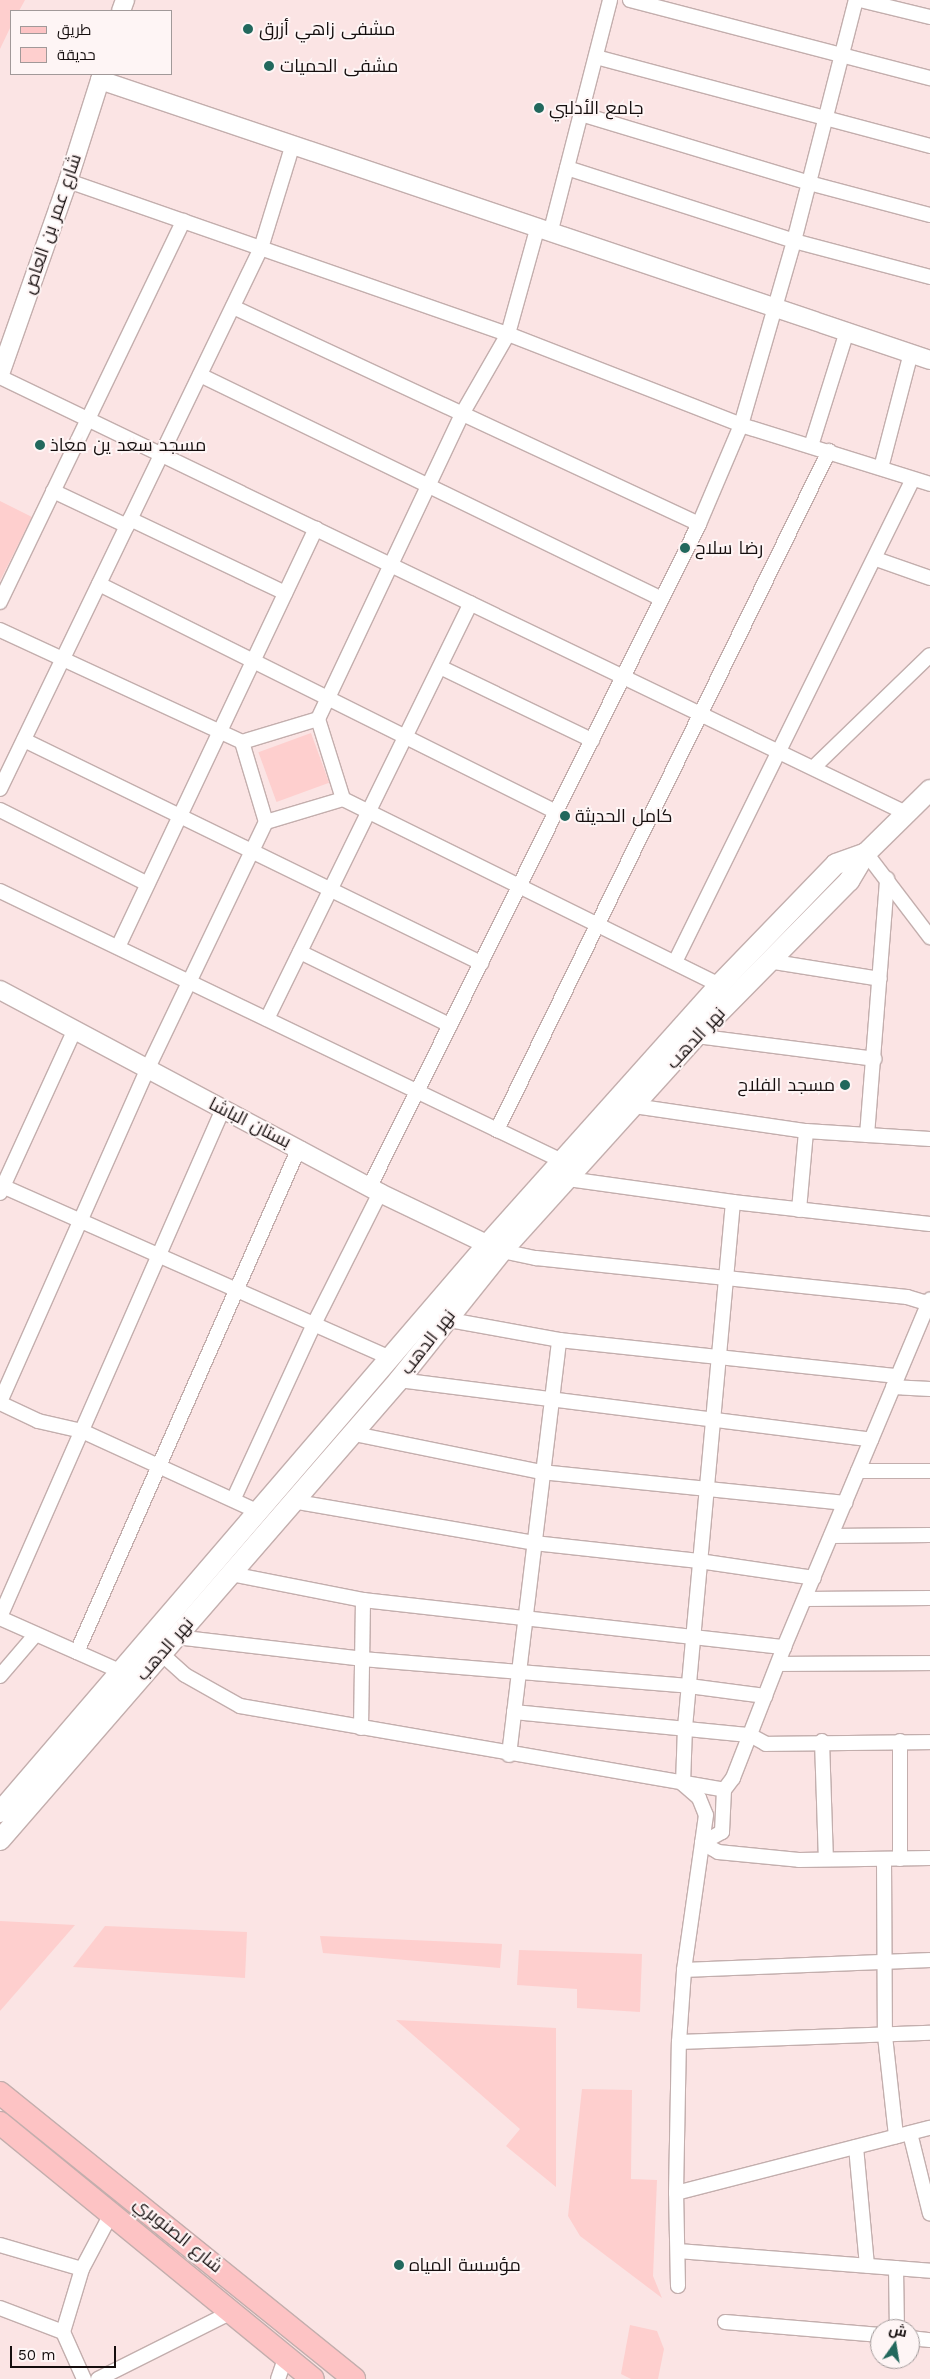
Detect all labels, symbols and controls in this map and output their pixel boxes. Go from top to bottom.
legend [10,10,172,75]
place label: مشفى زاهي أزرق [259,18,395,40]
text: طريق [57,21,91,39]
marker: مشفى زاهي أزرق [241,22,255,36]
text: حديقة [57,46,96,64]
place label: مشفى الحميات [280,55,398,77]
marker: مشفى الحميات [262,59,276,73]
place label: جامع الأدلبي [549,97,643,119]
marker: جامع الأدلبي [533,102,545,114]
street label: شارع عمر بن العاص [18,151,86,297]
place label: مسجد سعد ين معاذ [50,434,206,456]
marker: مسجد سعد ين معاذ [34,439,46,451]
place label: رضا سلاح [695,537,763,559]
marker: رضا سلاح [679,542,691,554]
place label: كامل الحديثة [575,805,673,827]
marker: كامل الحديثة [559,810,571,822]
street label: نهر الدهب [662,1003,730,1073]
place label: مسجد الفلاح [738,1074,835,1096]
marker: مسجد الفلاح [839,1079,851,1091]
street label: بستان الباشا [205,1093,295,1153]
street label: نهر الدهب [396,1305,460,1379]
street label: نهر الدهب [132,1613,198,1685]
street label: شارع الصنوبري [129,2193,227,2277]
place label: مؤسسة المياه [409,2254,521,2276]
marker: مؤسسة المياه [393,2259,405,2271]
north arrow [870,2319,920,2369]
text: ش [888,2321,909,2340]
scale bar [12,2336,119,2368]
text: 50 m [18,2346,55,2364]

